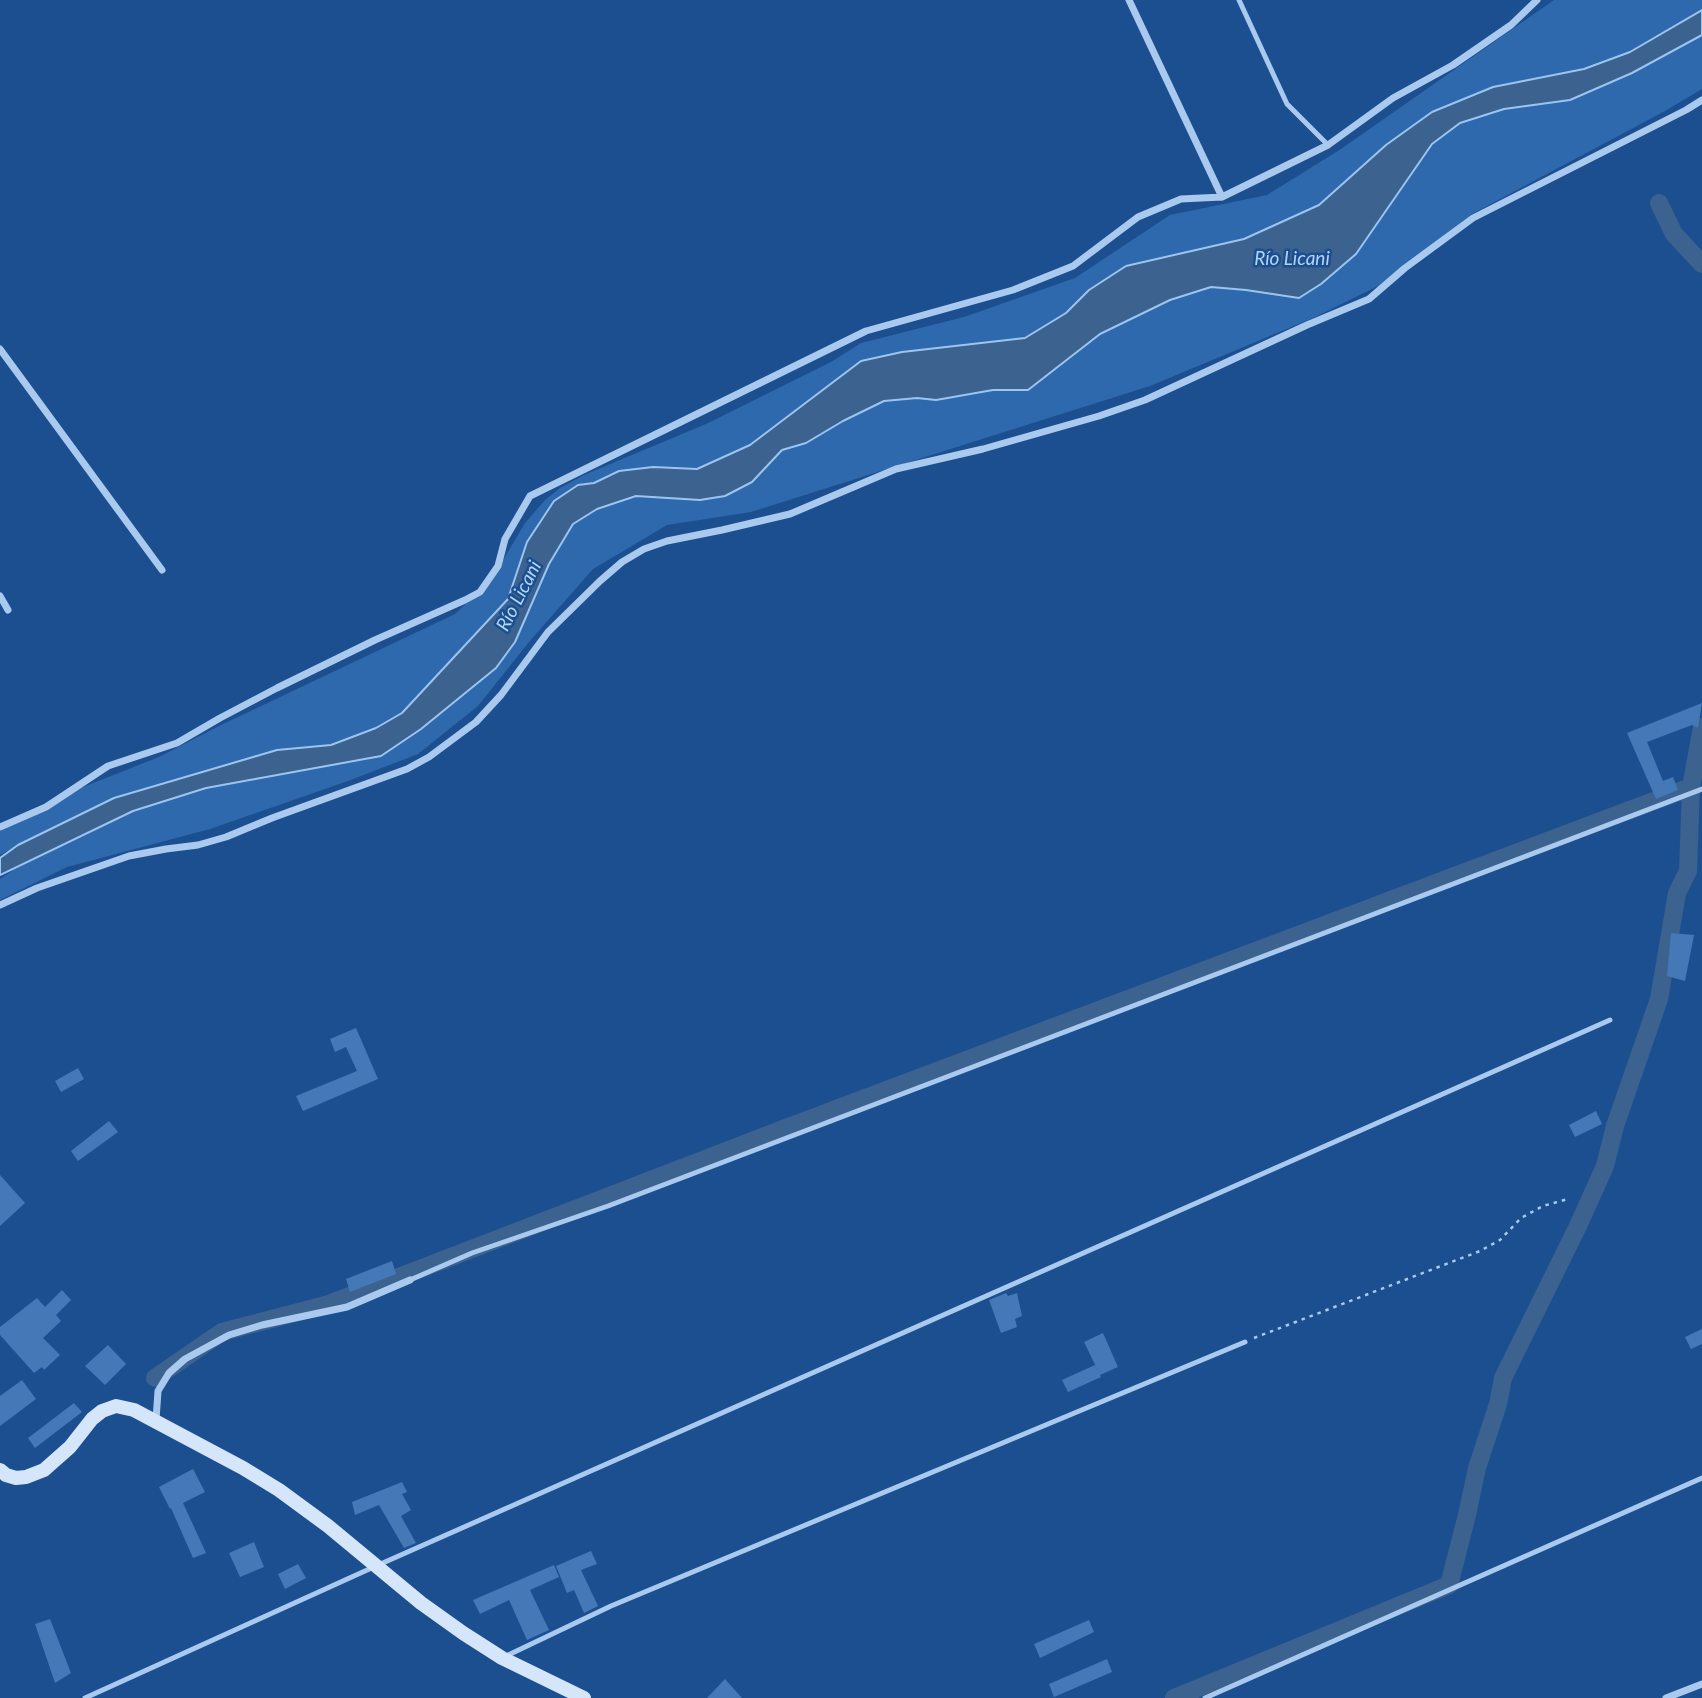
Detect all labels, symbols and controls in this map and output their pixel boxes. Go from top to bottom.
water label: Río Licani [1254,248,1330,270]
water label: Río Licani [492,557,546,635]

